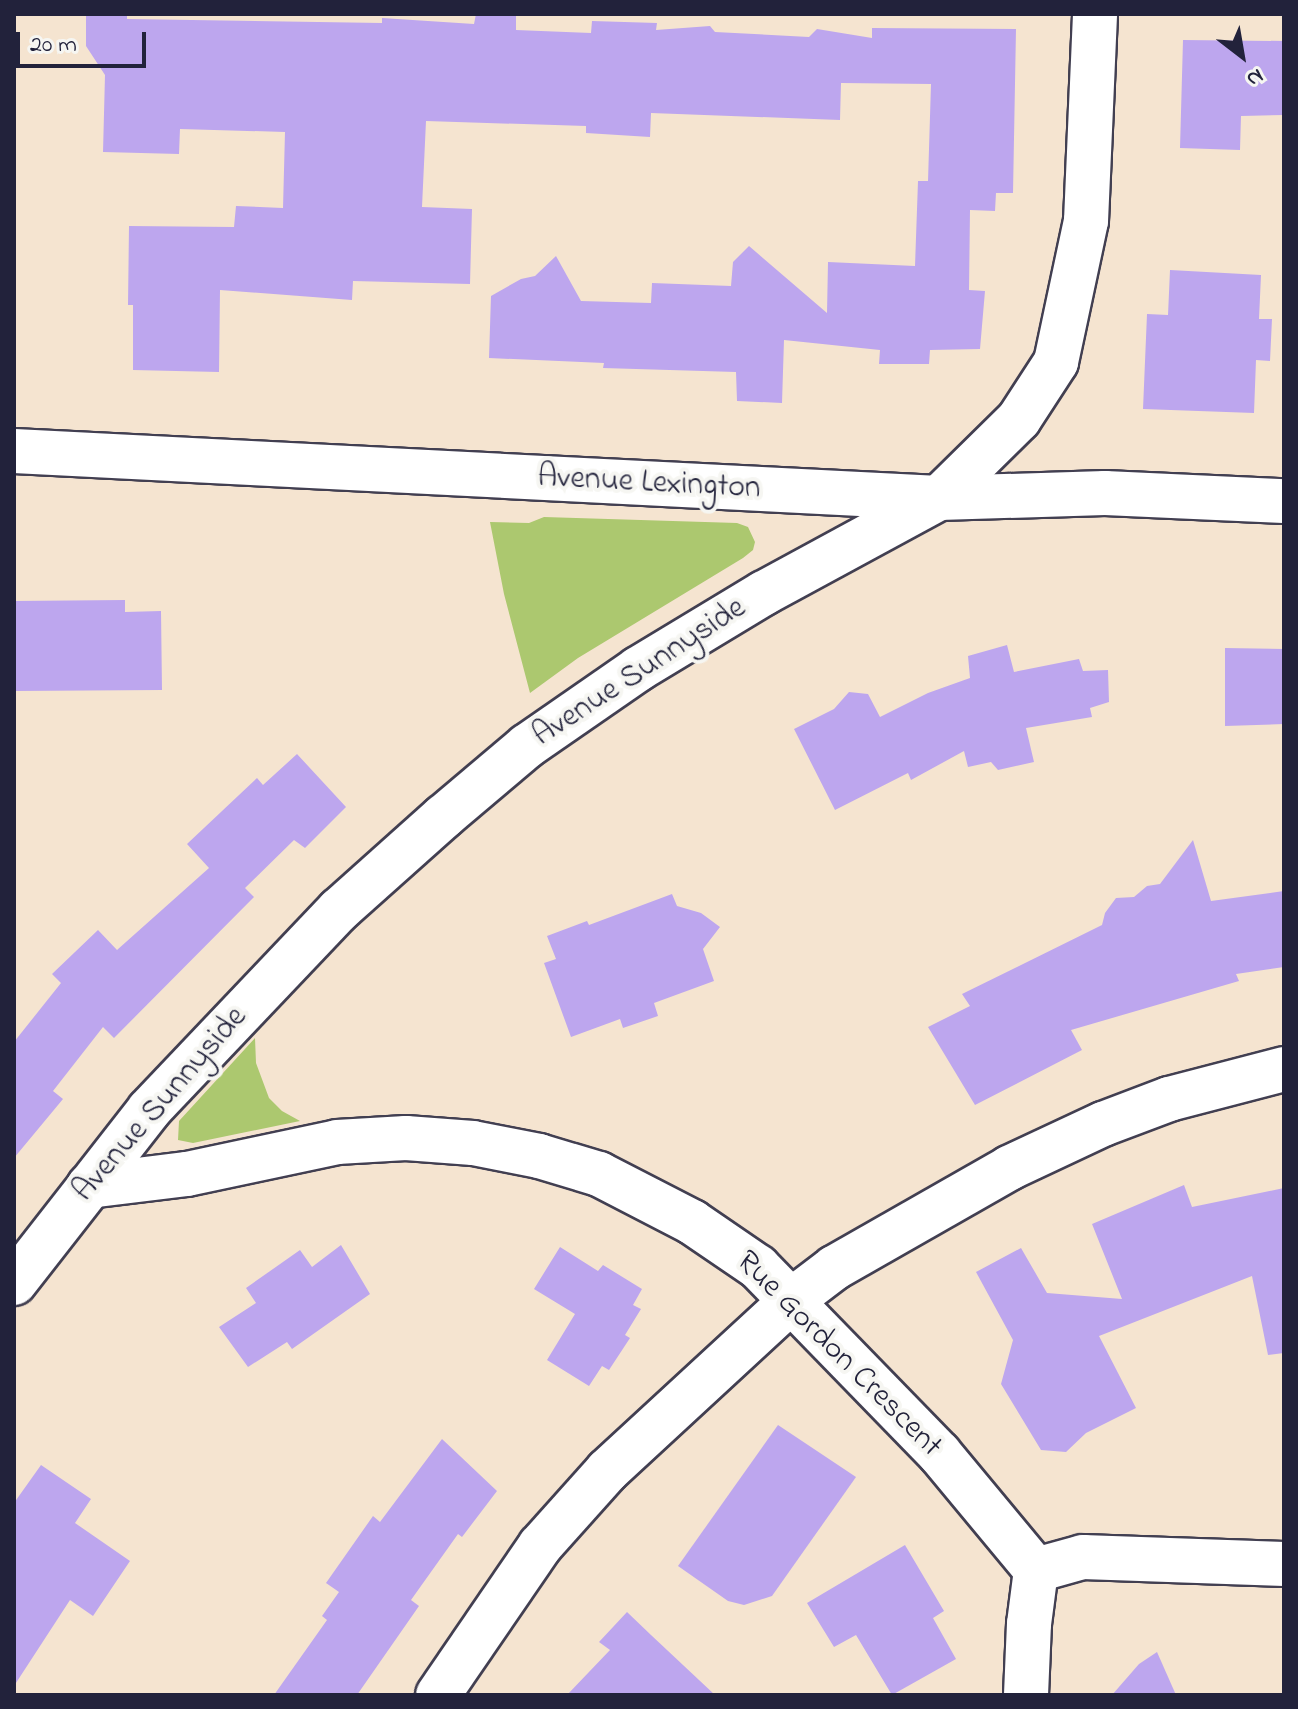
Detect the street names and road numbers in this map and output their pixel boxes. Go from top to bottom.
street label: Avenue Lexington [537,459,761,509]
street label: Avenue Sunnyside [526,590,754,756]
street label: Avenue Sunnyside [66,1000,256,1210]
street label: Rue Gordon Crescent [727,1244,949,1466]

